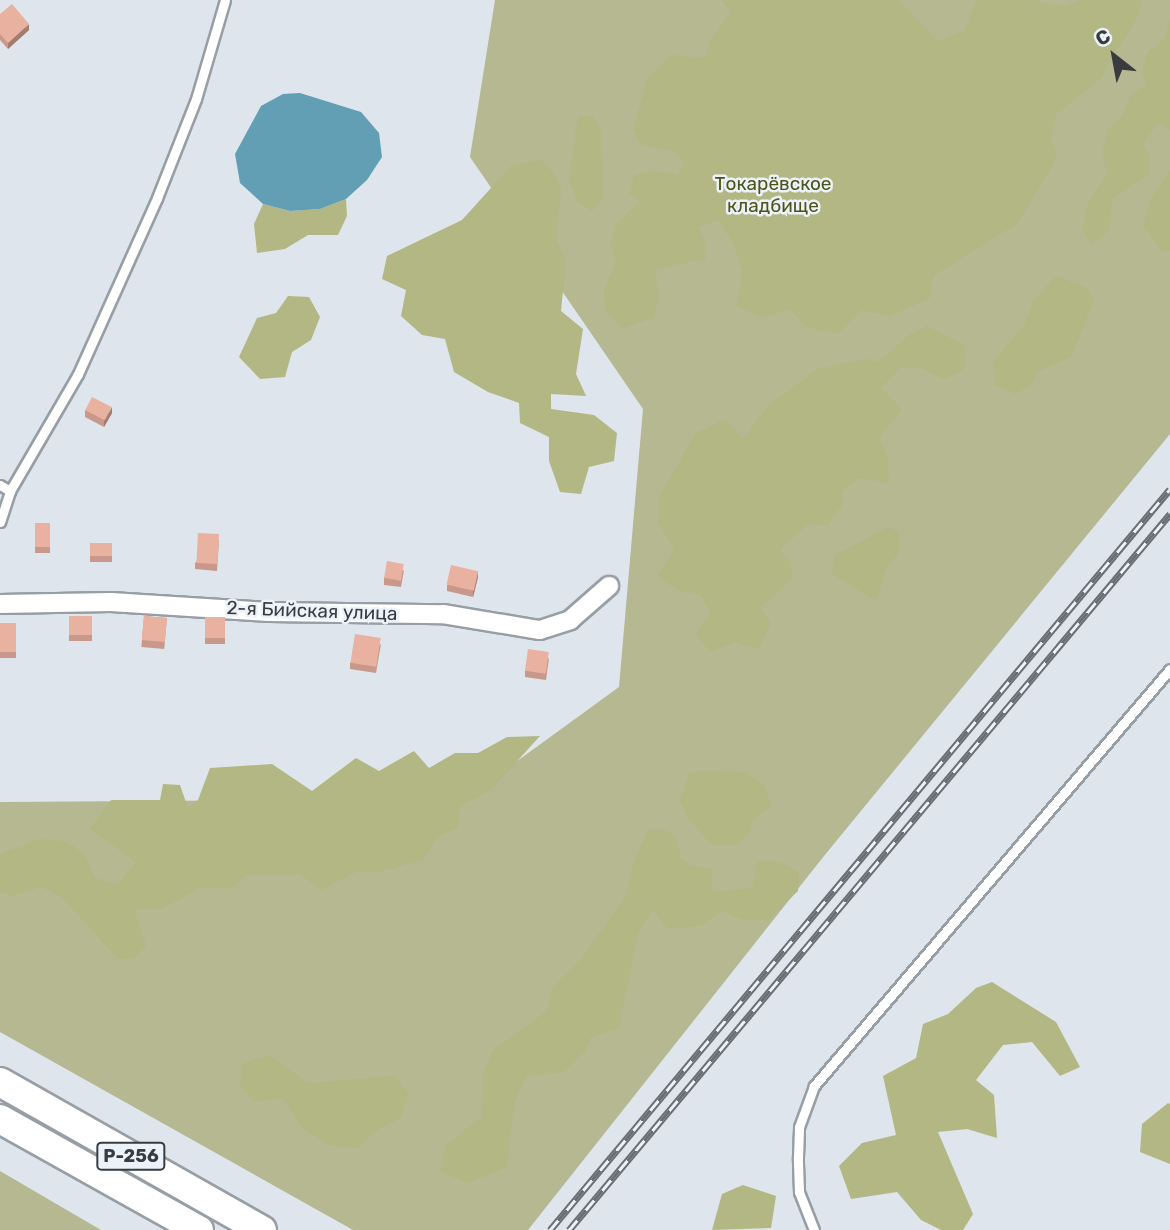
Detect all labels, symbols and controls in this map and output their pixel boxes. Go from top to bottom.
north arrow [1079,21,1149,91]
text: С [1091,24,1115,51]
park label: Токарёвское кладбище [715,173,831,217]
street label: 2-я Бийская улица [226,597,398,625]
road number: Р-256 [96,1142,166,1170]

